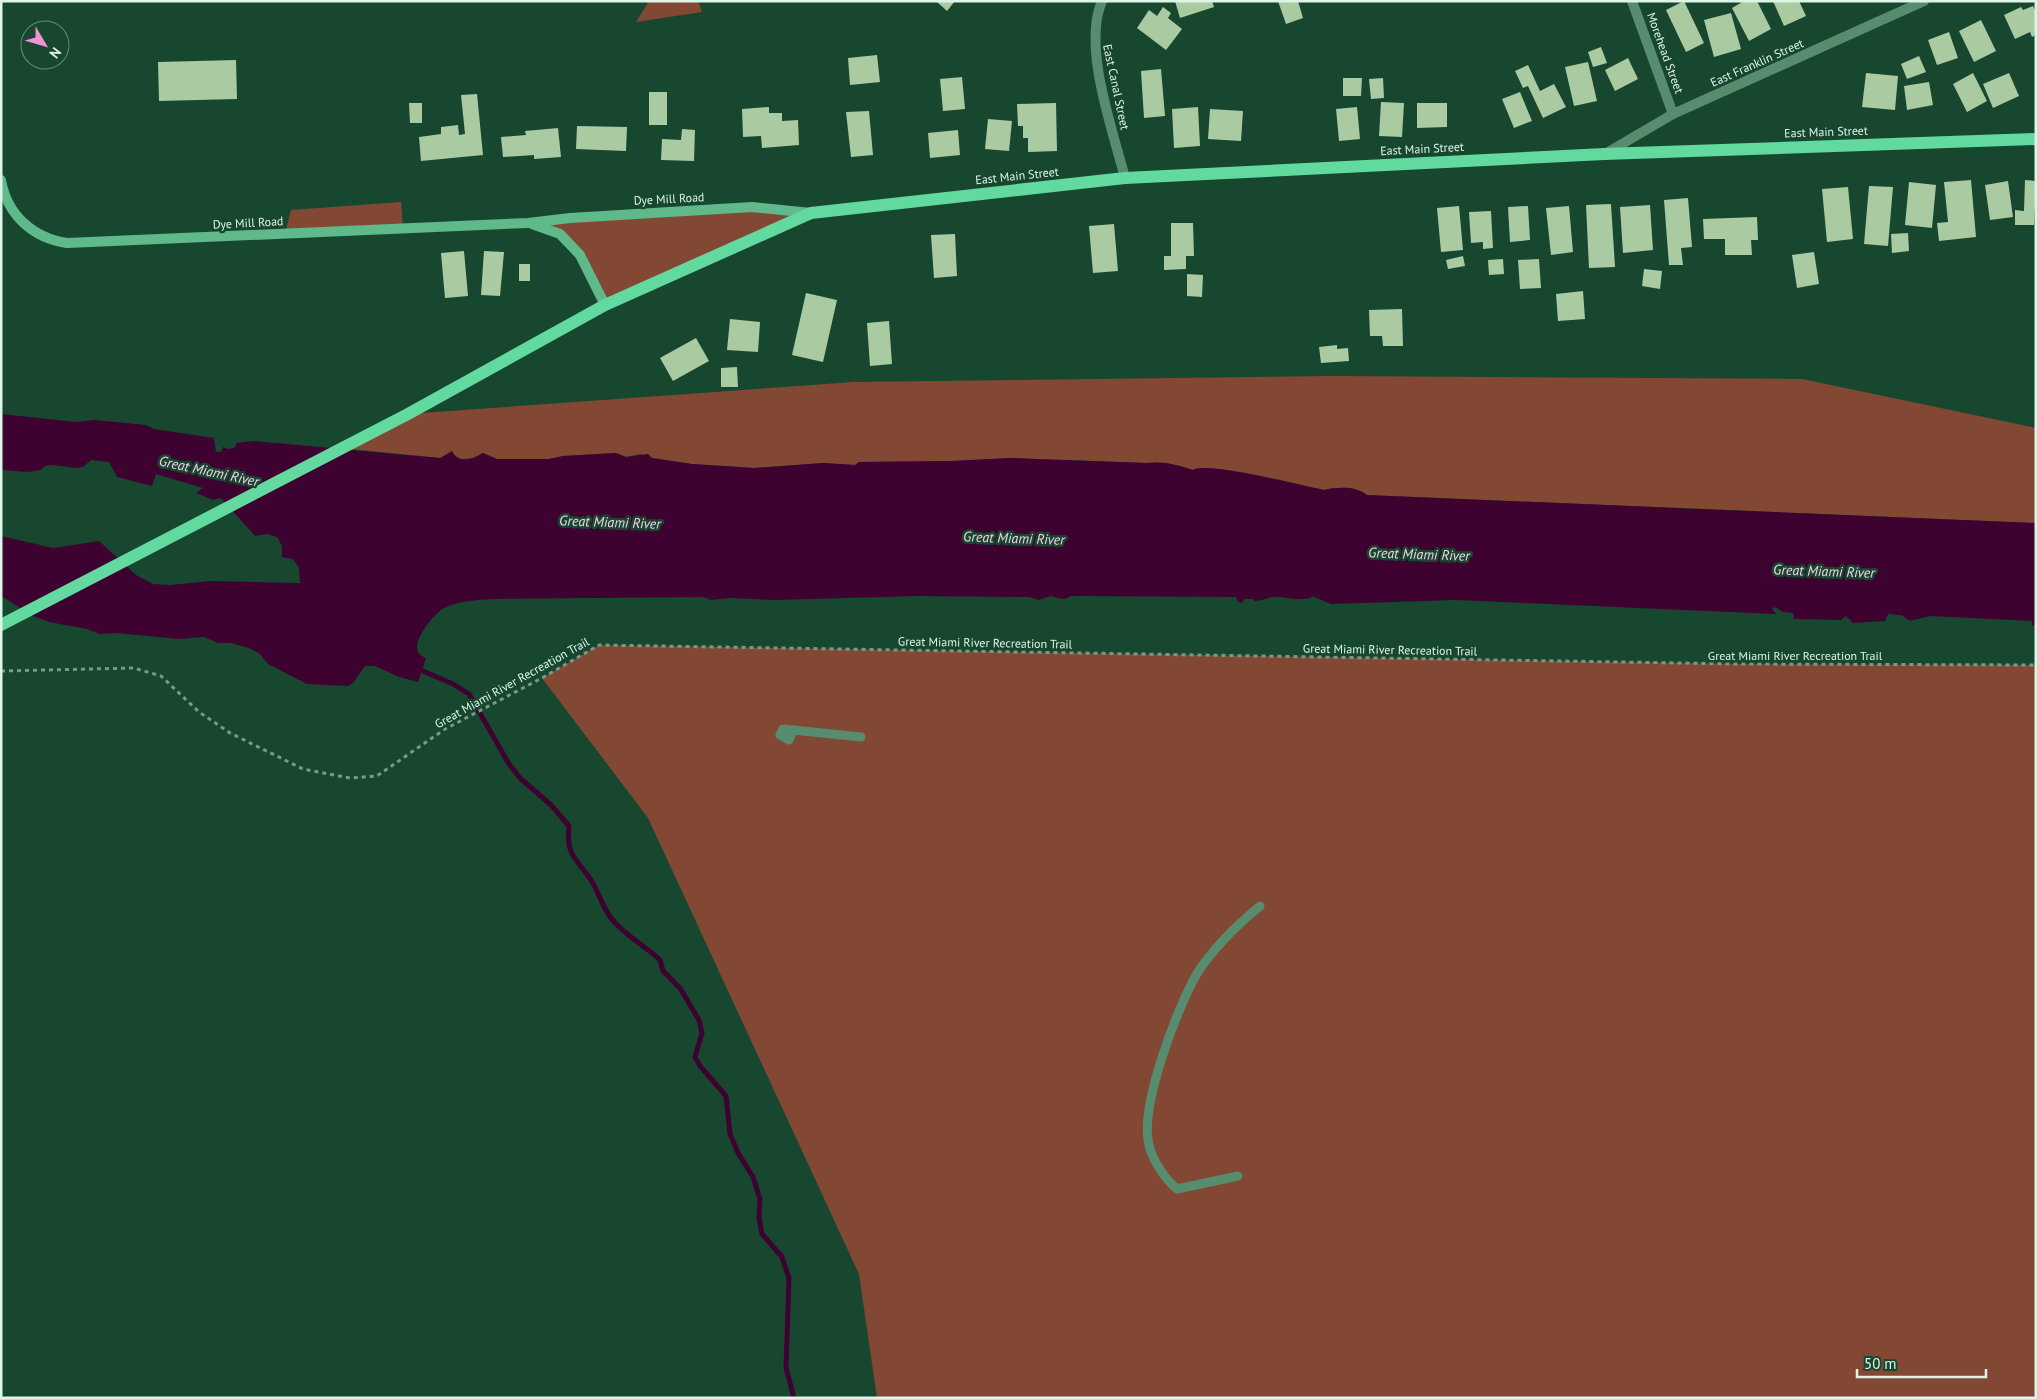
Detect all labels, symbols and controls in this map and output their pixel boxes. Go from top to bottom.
street label: Morehead Street [1644,10,1687,95]
north arrow [20,20,70,70]
street label: East Franklin Street [1708,35,1806,90]
street label: East Canal Street [1100,43,1133,131]
text: N [45,44,65,62]
street label: East Main Street [1784,123,1868,140]
street label: East Main Street [1380,139,1464,158]
street label: East Main Street [974,164,1059,187]
street label: Dye Mill Road [633,189,705,208]
street label: Dye Mill Road [212,213,284,232]
water label: Great Miami River [157,452,262,491]
water label: Great Miami River [559,511,663,533]
water label: Great Miami River [963,527,1067,549]
water label: Great Miami River [1368,543,1472,565]
water label: Great Miami River [1773,560,1877,582]
street label: Great Miami River Recreation Trail [898,633,1073,652]
street label: Great Miami River Recreation Trail [432,634,592,731]
street label: Great Miami River Recreation Trail [1303,640,1478,659]
street label: Great Miami River Recreation Trail [1708,648,1883,663]
scale bar [1857,1346,1986,1378]
text: 50 m [1864,1354,1897,1373]

